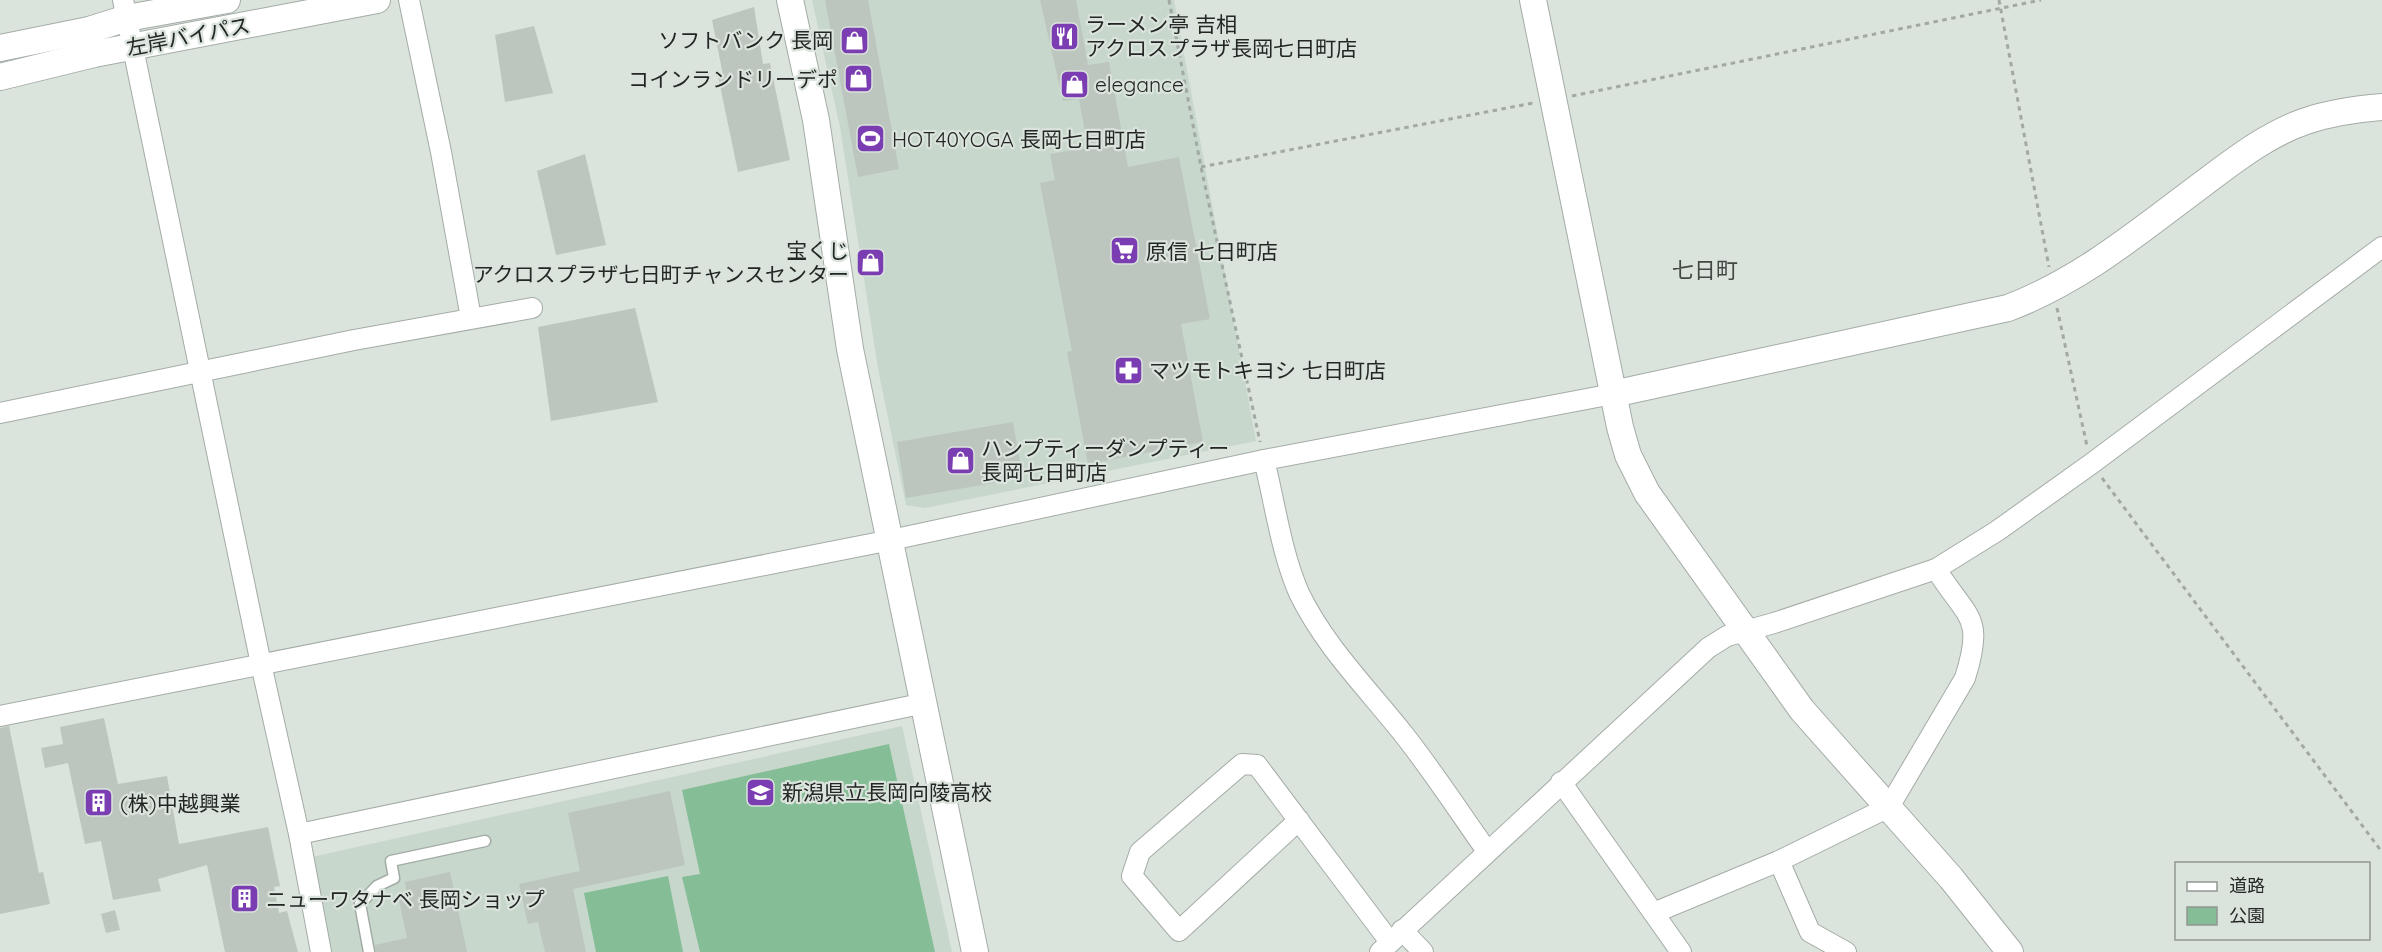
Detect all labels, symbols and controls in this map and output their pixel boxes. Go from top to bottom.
street label: 左岸バイパス [124,11,252,61]
place label: ラーメン亭 吉相 アクロスプラザ長岡七日町店 [1085,11,1357,61]
restaurant icon: ラーメン亭 吉相 アクロスプラザ長岡七日町店 [1048,20,1080,52]
shop icon: ソフトバンク 長岡 [838,24,870,56]
place label: ソフトバンク 長岡 [658,27,833,53]
shop icon: コインランドリーデポ [843,63,875,95]
place label: コインランドリーデポ [628,66,838,92]
shop icon: elegance [1058,68,1090,100]
place label: elegance [1095,71,1184,97]
sports icon: HOT40YOGA 長岡七日町店 [855,123,887,155]
place label: HOT40YOGA 長岡七日町店 [892,126,1146,152]
supermarket icon: 原信 七日町店 [1109,235,1141,267]
place label: 宝くじ アクロスプラザ七日町チャンスセンター [473,237,849,287]
place label: 原信 七日町店 [1146,238,1278,264]
shop icon: 宝くじ アクロスプラザ七日町チャンスセンター [854,246,886,278]
district label: 七日町 [1672,256,1738,284]
pharmacy icon: マツモトキヨシ 七日町店 [1112,354,1144,386]
place label: マツモトキヨシ 七日町店 [1149,357,1386,383]
place label: ハンプティーダンプティー 長岡七日町店 [981,435,1229,485]
shop icon: ハンプティーダンプティー 長岡七日町店 [944,444,976,476]
school or university icon: 新潟県立長岡向陵高校 [745,776,777,808]
place label: 新潟県立長岡向陵高校 [782,779,992,805]
building icon: (株)中越興業 [83,787,115,819]
place label: (株)中越興業 [120,790,241,816]
legend [2175,862,2370,940]
text: 道路 [2229,874,2265,897]
building icon: ニューワタナベ 長岡ショップ [229,883,261,915]
place label: ニューワタナベ 長岡ショップ [266,886,545,912]
text: 公園 [2229,904,2265,927]

